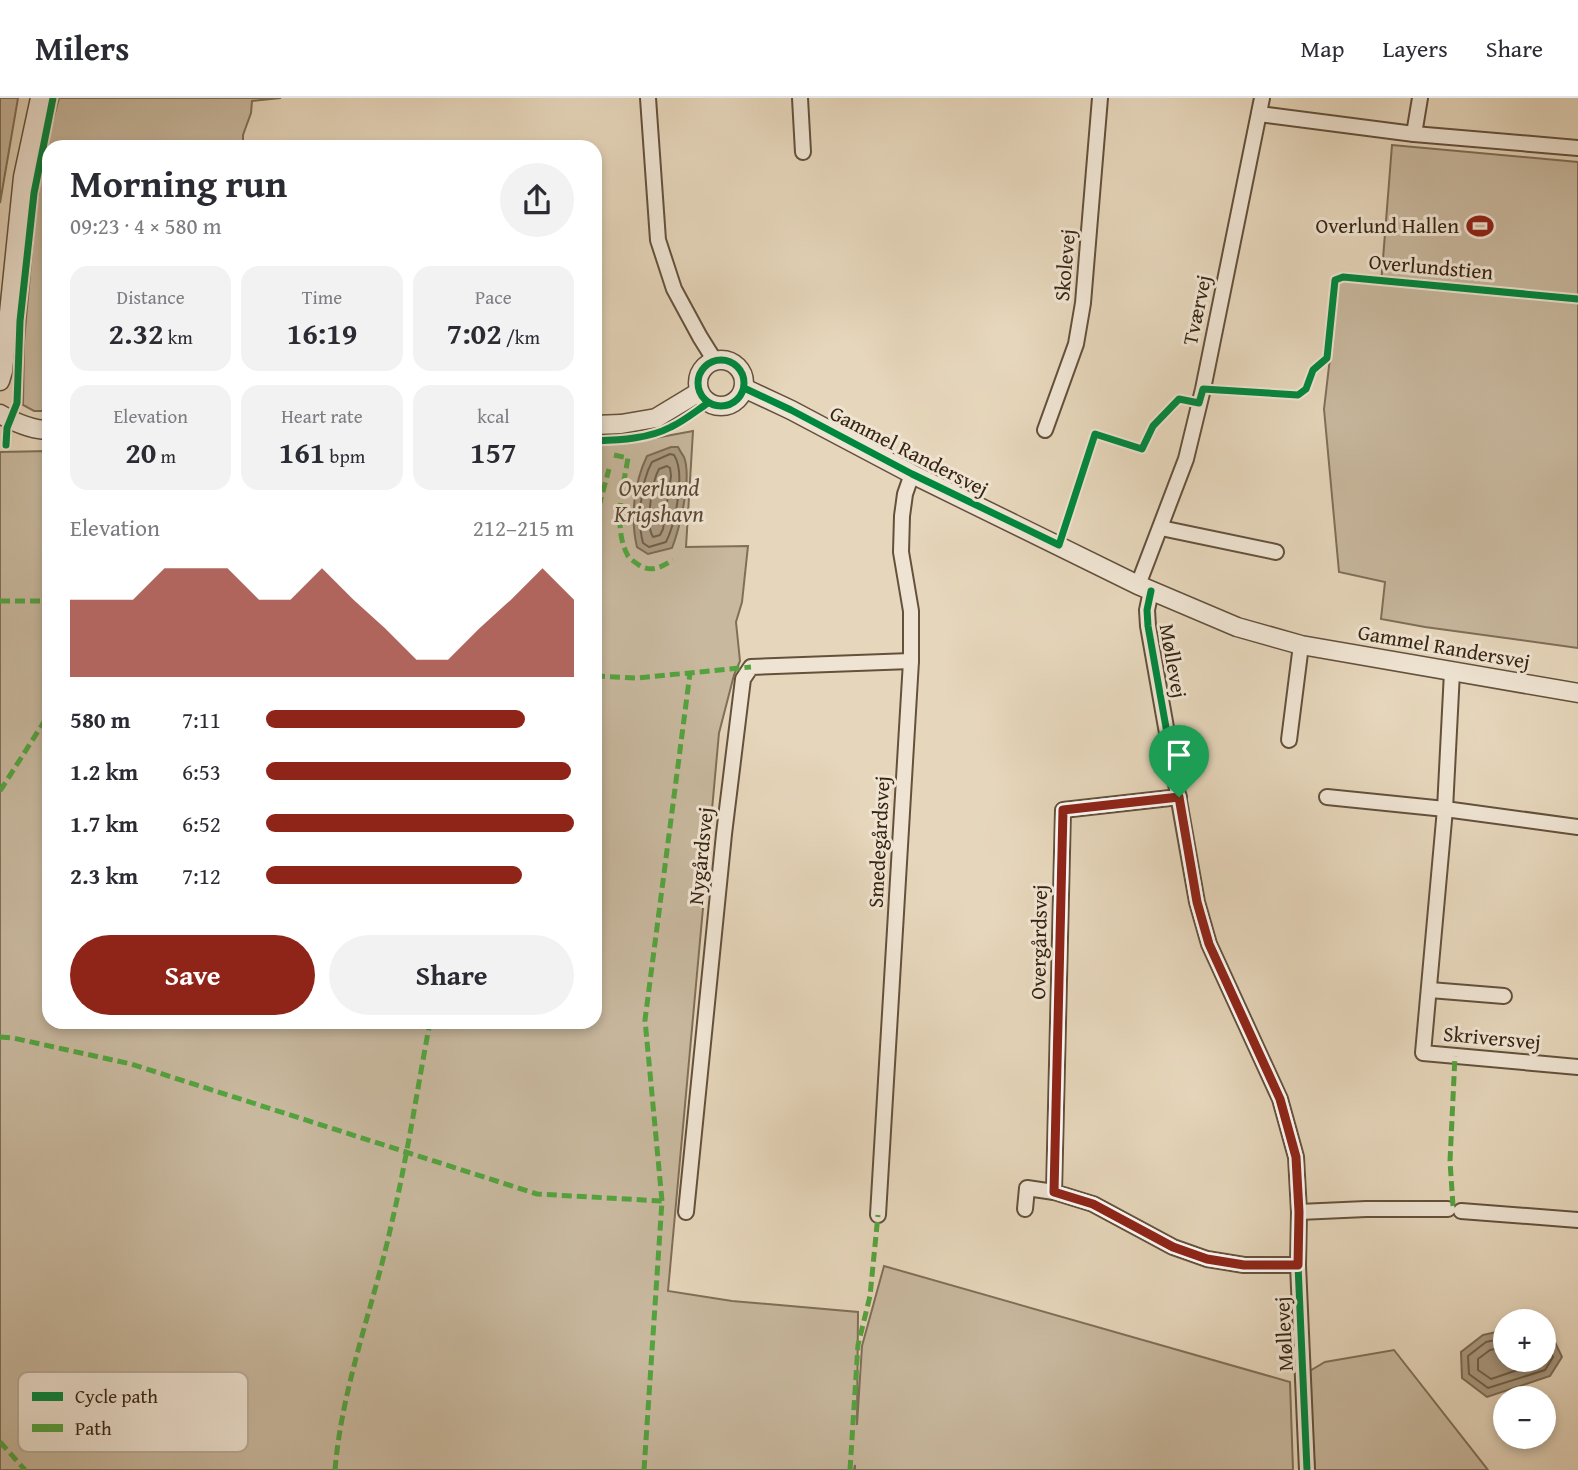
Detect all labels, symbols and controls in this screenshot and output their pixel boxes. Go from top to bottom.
text: Milers [35,24,129,72]
text: Map [1301,31,1344,66]
text: Layers [1382,31,1448,66]
text: Share [1486,31,1543,66]
text: Morning run [70,155,287,211]
button: share [500,163,574,237]
text: 09:23 · 4 × 580 m [70,209,222,242]
place label: Overlund Hallen [1316,210,1459,241]
sports icon: Overlund Hallen [1465,211,1495,241]
street label: Skolevej [1046,228,1083,302]
street label: Overlundstien [1368,246,1495,287]
street label: Tværvej [1174,272,1219,348]
text: Distance [117,283,185,311]
text: Time [302,283,342,311]
text: Pace [475,283,512,311]
text: 2.32 [108,311,164,355]
text: 16:19 [287,311,357,355]
text: 7:02 [447,311,502,355]
text: km [164,323,193,351]
text: /km [502,323,540,351]
street label: Gammel Randersvej [825,397,994,504]
text: Elevation [113,402,188,430]
text: Heart rate [281,402,363,430]
text: kcal [477,402,510,430]
text: 20 [125,430,156,474]
text: 161 [279,430,325,474]
text: 157 [470,430,517,474]
text: m [156,442,176,470]
text: bpm [325,442,365,470]
water label: Overlund Krigshavn [613,471,704,530]
text: Elevation [70,511,160,544]
text: 212–215 m [473,511,574,544]
street label: Gammel Randersvej [1356,616,1533,677]
street label: Møllevej [1152,621,1195,701]
text: 580 m [70,703,131,736]
text: 7:11 [182,703,221,736]
pin [1149,725,1209,797]
icon: arrive [1160,736,1198,774]
text: 1.2 km [70,755,138,788]
text: 6:53 [182,755,221,788]
street label: Smedegårdsvej [860,775,897,909]
street label: Nygårdsvej [680,806,721,906]
text: 1.7 km [70,807,138,840]
text: 6:52 [182,807,221,840]
text: 2.3 km [70,859,138,892]
text: 7:12 [182,859,221,892]
street label: Overgårdsvej [1022,884,1055,1000]
button: Save [70,935,315,1015]
button: Share [329,935,574,1015]
street label: Skriversvej [1442,1018,1542,1057]
street label: Møllevej [1266,1296,1301,1372]
map controls [1493,1309,1556,1449]
button: + [1493,1309,1556,1372]
legend [18,1372,248,1452]
text: Cycle path [75,1382,158,1410]
button: − [1493,1386,1556,1449]
text: Path [75,1414,112,1442]

